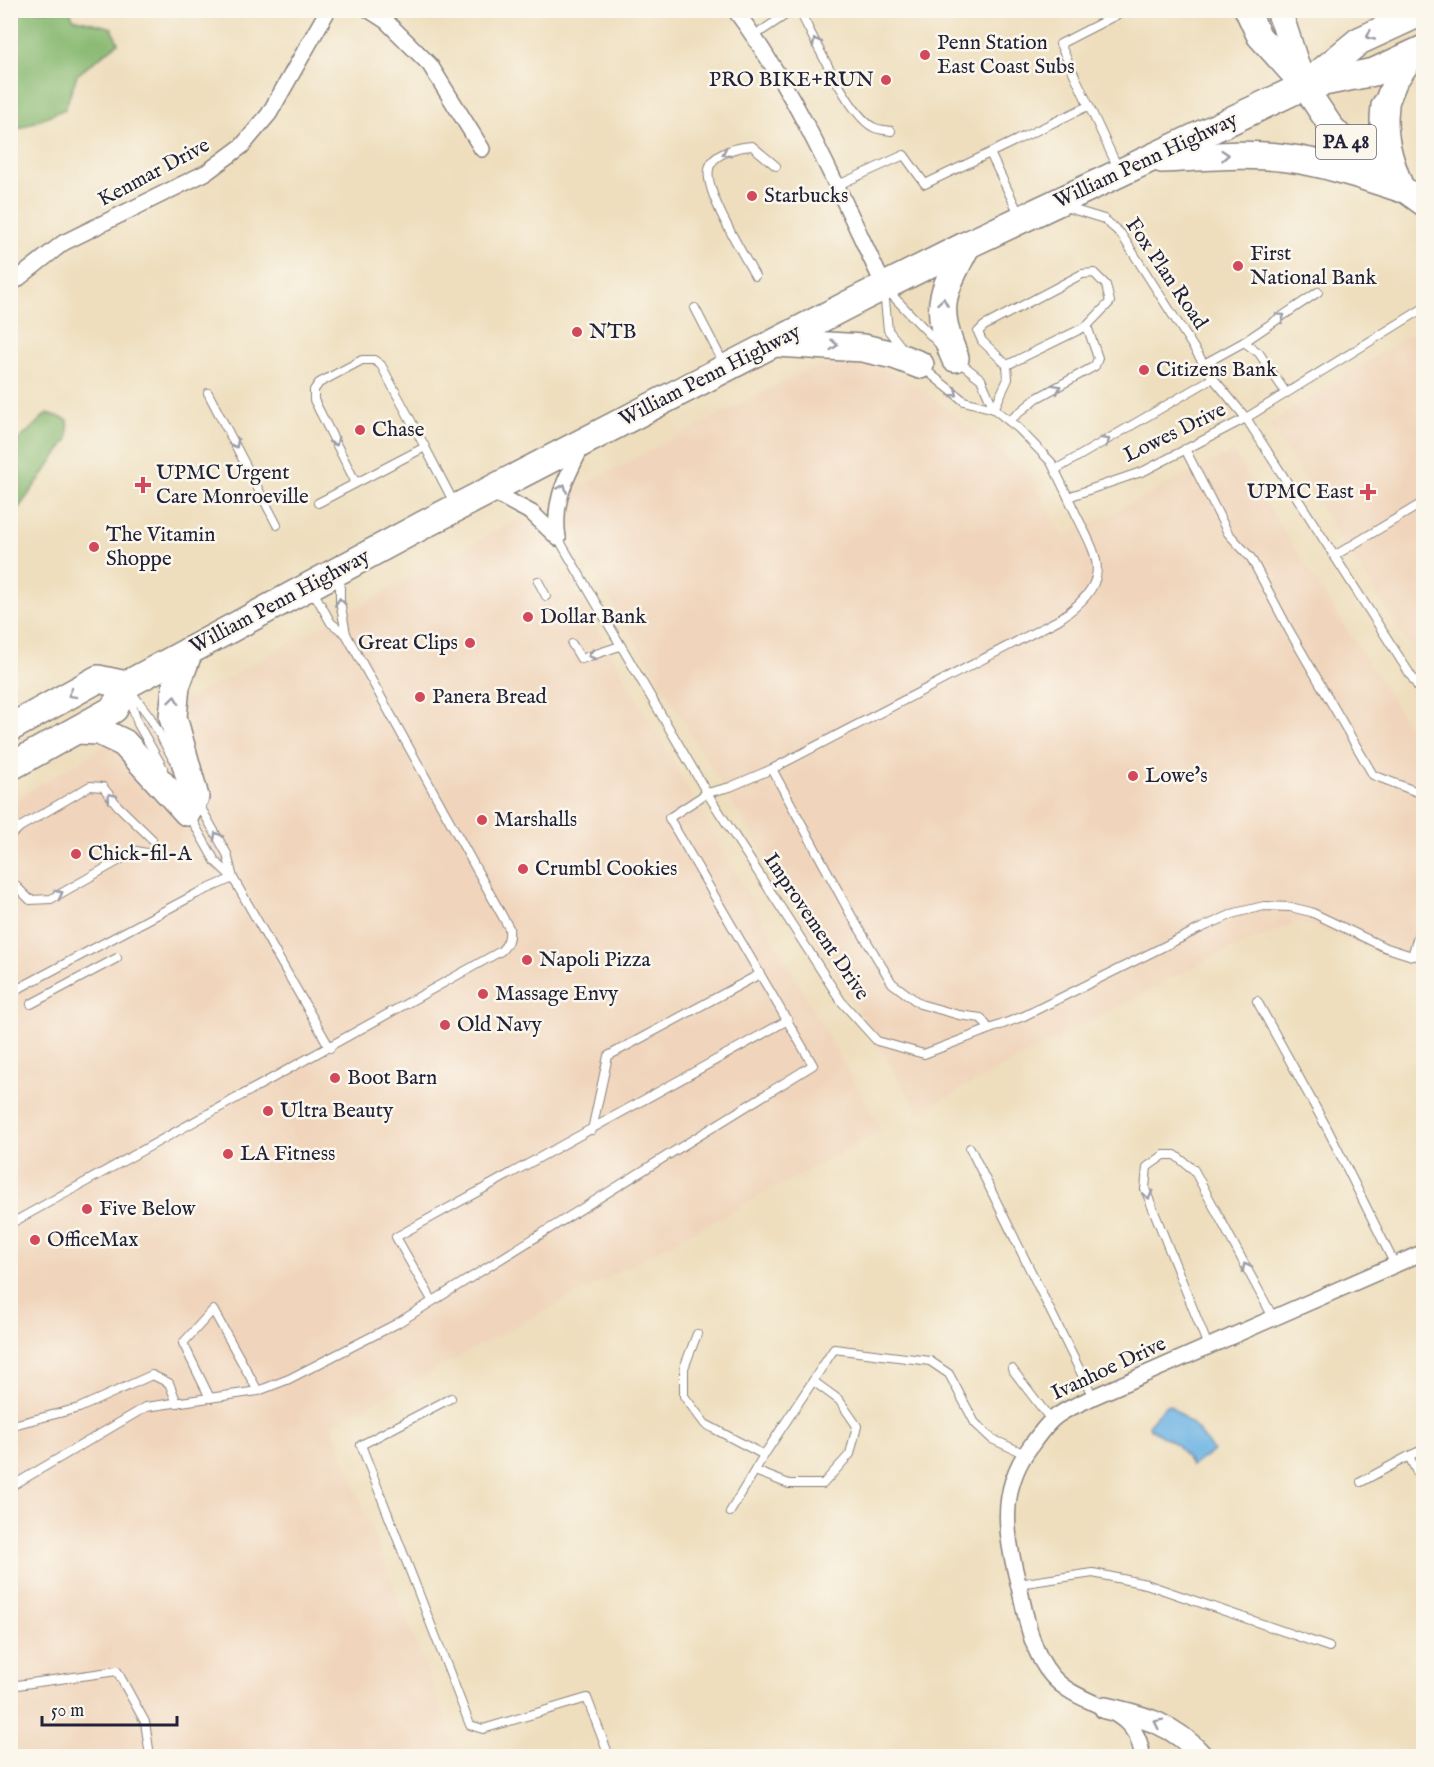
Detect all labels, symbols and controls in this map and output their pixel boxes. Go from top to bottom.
one-way arrow [1366,28,1377,40]
place label: Penn Station East Coast Subs [937,30,1075,81]
one-way arrow [812,38,823,49]
marker: Penn Station East Coast Subs [918,48,932,62]
place label: PRO BIKE+RUN [709,67,874,94]
marker: PRO BIKE+RUN [879,73,893,87]
street label: William Penn Highway [1050,106,1243,215]
road number: PA 48 [1316,125,1376,159]
street label: Kenmar Drive [94,132,215,214]
one-way arrow [721,146,732,158]
one-way arrow [1220,149,1229,162]
place label: Starbucks [764,183,848,210]
marker: Starbucks [745,189,759,203]
street label: Fox Plan Road [1119,213,1214,336]
place label: First National Bank [1250,241,1377,292]
marker: First National Bank [1231,259,1245,273]
one-way arrow [937,297,949,307]
one-way arrow [1274,313,1285,324]
street label: William Penn Highway [615,318,806,433]
place label: NTB [589,319,636,346]
marker: NTB [570,325,584,339]
one-way arrow [829,338,838,351]
place label: Citizens Bank [1156,357,1278,384]
marker: Citizens Bank [1137,363,1151,377]
one-way arrow [1050,383,1061,395]
one-way arrow [947,386,958,397]
street label: Lowes Drive [1119,396,1231,469]
place label: Chase [372,417,425,444]
marker: Chase [353,423,367,437]
one-way arrow [328,435,339,446]
one-way arrow [1100,436,1110,448]
one-way arrow [228,438,239,449]
place label: UPMC Urgent Care Monroeville [156,460,309,511]
marker: UPMC Urgent Care Monroeville [134,476,152,494]
place label: UPMC East [1247,479,1354,506]
one-way arrow [556,483,568,494]
marker: UPMC East [1359,483,1377,501]
place label: The Vitamin Shoppe [106,522,215,573]
marker: The Vitamin Shoppe [87,540,101,554]
street label: William Penn Highway [185,543,375,661]
one-way arrow [334,597,347,606]
place label: Dollar Bank [540,604,647,631]
marker: Dollar Bank [521,610,535,624]
place label: Great Clips [358,630,458,657]
marker: Great Clips [463,636,477,650]
one-way arrow [587,648,598,660]
place label: Panera Bread [432,684,548,711]
one-way arrow [68,687,78,698]
marker: Panera Bread [413,690,427,704]
one-way arrow [167,695,180,705]
place label: Lowe's [1145,763,1208,790]
marker: Lowe's [1126,769,1140,783]
one-way arrow [107,793,118,804]
place label: Marshalls [494,807,577,834]
marker: Marshalls [475,813,489,827]
one-way arrow [213,832,224,842]
place label: Chick-fil-A [88,841,192,868]
marker: Chick-fil-A [69,847,83,861]
street label: Improvement Drive [757,848,875,1006]
place label: Crumbl Cookies [535,856,678,883]
marker: Crumbl Cookies [516,862,530,876]
one-way arrow [53,890,63,901]
place label: Napoli Pizza [539,947,651,974]
marker: Napoli Pizza [520,953,534,967]
place label: Massage Envy [495,981,619,1008]
marker: Massage Envy [476,987,490,1001]
place label: Old Navy [457,1012,543,1039]
marker: Old Navy [438,1018,452,1032]
place label: Boot Barn [347,1065,437,1092]
marker: Boot Barn [328,1071,342,1085]
place label: Ultra Beauty [280,1098,394,1125]
marker: Ultra Beauty [261,1104,275,1118]
place label: LA Fitness [240,1141,335,1168]
marker: LA Fitness [221,1147,235,1161]
one-way arrow [1141,1189,1153,1200]
place label: Five Below [99,1196,197,1223]
marker: Five Below [80,1202,94,1216]
place label: OfficeMax [47,1227,138,1254]
marker: OfficeMax [28,1233,42,1247]
one-way arrow [1242,1263,1253,1273]
street label: Ivanhoe Drive [1047,1330,1171,1407]
scale bar [42,1689,177,1727]
text: 50 m [51,1700,84,1723]
one-way arrow [1154,1719,1164,1730]

